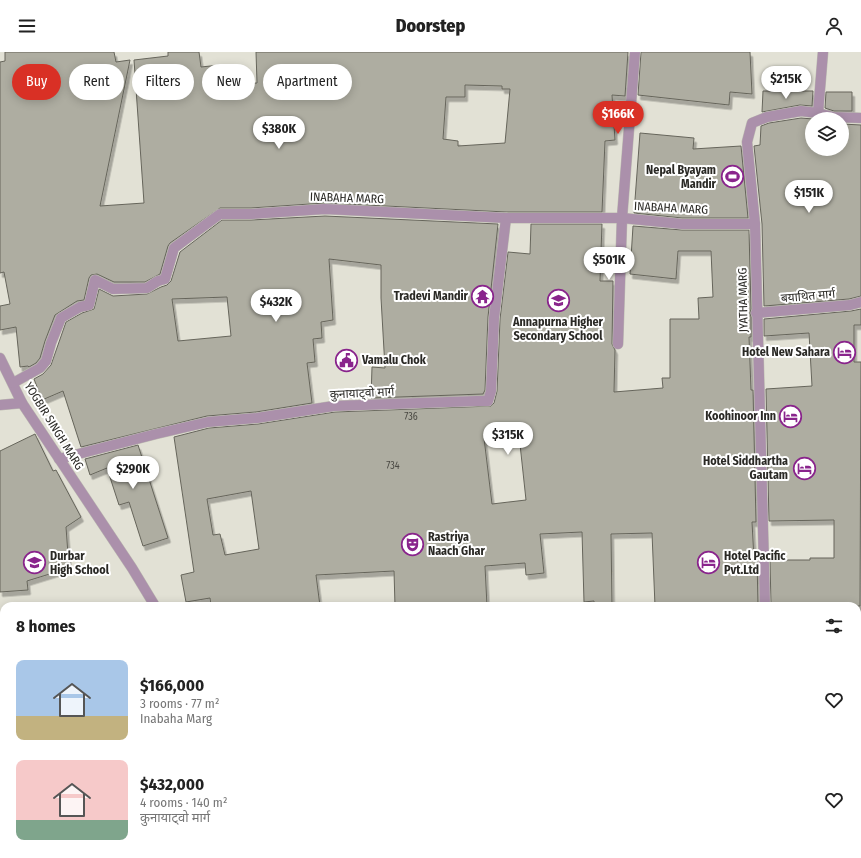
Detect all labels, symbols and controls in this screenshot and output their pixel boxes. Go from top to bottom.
icon: menu [16,15,38,37]
text: Doorstep [396,15,465,37]
icon: person [823,15,845,37]
chip: Buy [12,64,61,100]
chip: Rent [69,64,124,100]
chip: Filters [132,64,194,100]
chip: New [202,64,255,100]
chip: Apartment [263,64,352,100]
pin: $215K [758,66,814,100]
text: $215K [770,71,802,86]
pin: $166K [590,101,646,135]
text: $166K [602,106,634,121]
map controls [805,112,849,156]
button: layers [805,112,849,156]
pin: $380K [251,116,307,150]
text: $380K [262,121,296,136]
place label: Nepal Byayam Mandir [646,163,717,191]
sports icon: Nepal Byayam Mandir [719,164,745,190]
pin: $151K [781,180,837,214]
text: $151K [794,185,824,200]
street label: INABAHA MARG [310,190,384,206]
street label: INABAHA MARG [634,199,708,217]
pin: $501K [581,247,637,281]
text: $501K [593,252,625,267]
street label: JYATHA MARG [735,268,751,332]
temple icon: Tradevi Mandir [470,283,496,309]
street label: बयाथित मार्ग [780,286,837,305]
school or university icon: Annapurna Higher Secondary School [545,288,571,314]
pin: $432K [248,289,304,323]
place label: Tradevi Mandir [394,289,469,303]
text: $432K [260,294,292,309]
place label: Annapurna Higher Secondary School [512,315,604,343]
hotel icon: Hotel New Sahara [832,339,858,365]
place label: Hotel New Sahara [742,345,830,359]
public building icon: Vamalu Chok [334,347,360,373]
place label: Vamalu Chok [361,353,427,367]
street label: YOGBIR SINGH MARG [21,380,87,472]
street label: कुनायाट्वो मार्ग [329,383,396,403]
hotel icon: Koohinoor Inn [778,403,804,429]
place label: Koohinoor Inn [705,409,776,423]
house number: 736 [404,411,418,423]
pin: $315K [480,422,536,456]
text: $315K [492,427,524,442]
place label: Hotel Siddhartha Gautam [703,454,788,482]
hotel icon: Hotel Siddhartha Gautam [791,455,817,481]
pin: $290K [105,456,161,490]
house number: 734 [386,460,400,472]
text: $290K [116,461,150,476]
place label: Rastriya Naach Ghar [428,530,485,558]
theatre icon: Rastriya Naach Ghar [400,531,426,557]
place label: Durbar High School [50,549,110,577]
place label: Hotel Pacific Pvt.Ltd [724,549,786,577]
school or university icon: Durbar High School [22,550,48,576]
hotel icon: Hotel Pacific Pvt.Ltd [695,550,721,576]
icon: filters [823,615,845,637]
text: 8 homes [16,616,76,637]
text: $166,000 [140,675,204,696]
icon: home [48,676,96,724]
icon: heart [823,689,845,711]
text: 3 rooms · 77 m² [140,696,219,711]
text: Inabaha Marg [140,711,212,726]
text: $432,000 [140,774,204,795]
icon: home [48,776,96,824]
icon: heart [823,789,845,811]
text: 4 rooms · 140 m² [140,795,227,810]
text: कुनायाट्वो मार्ग [140,810,210,825]

